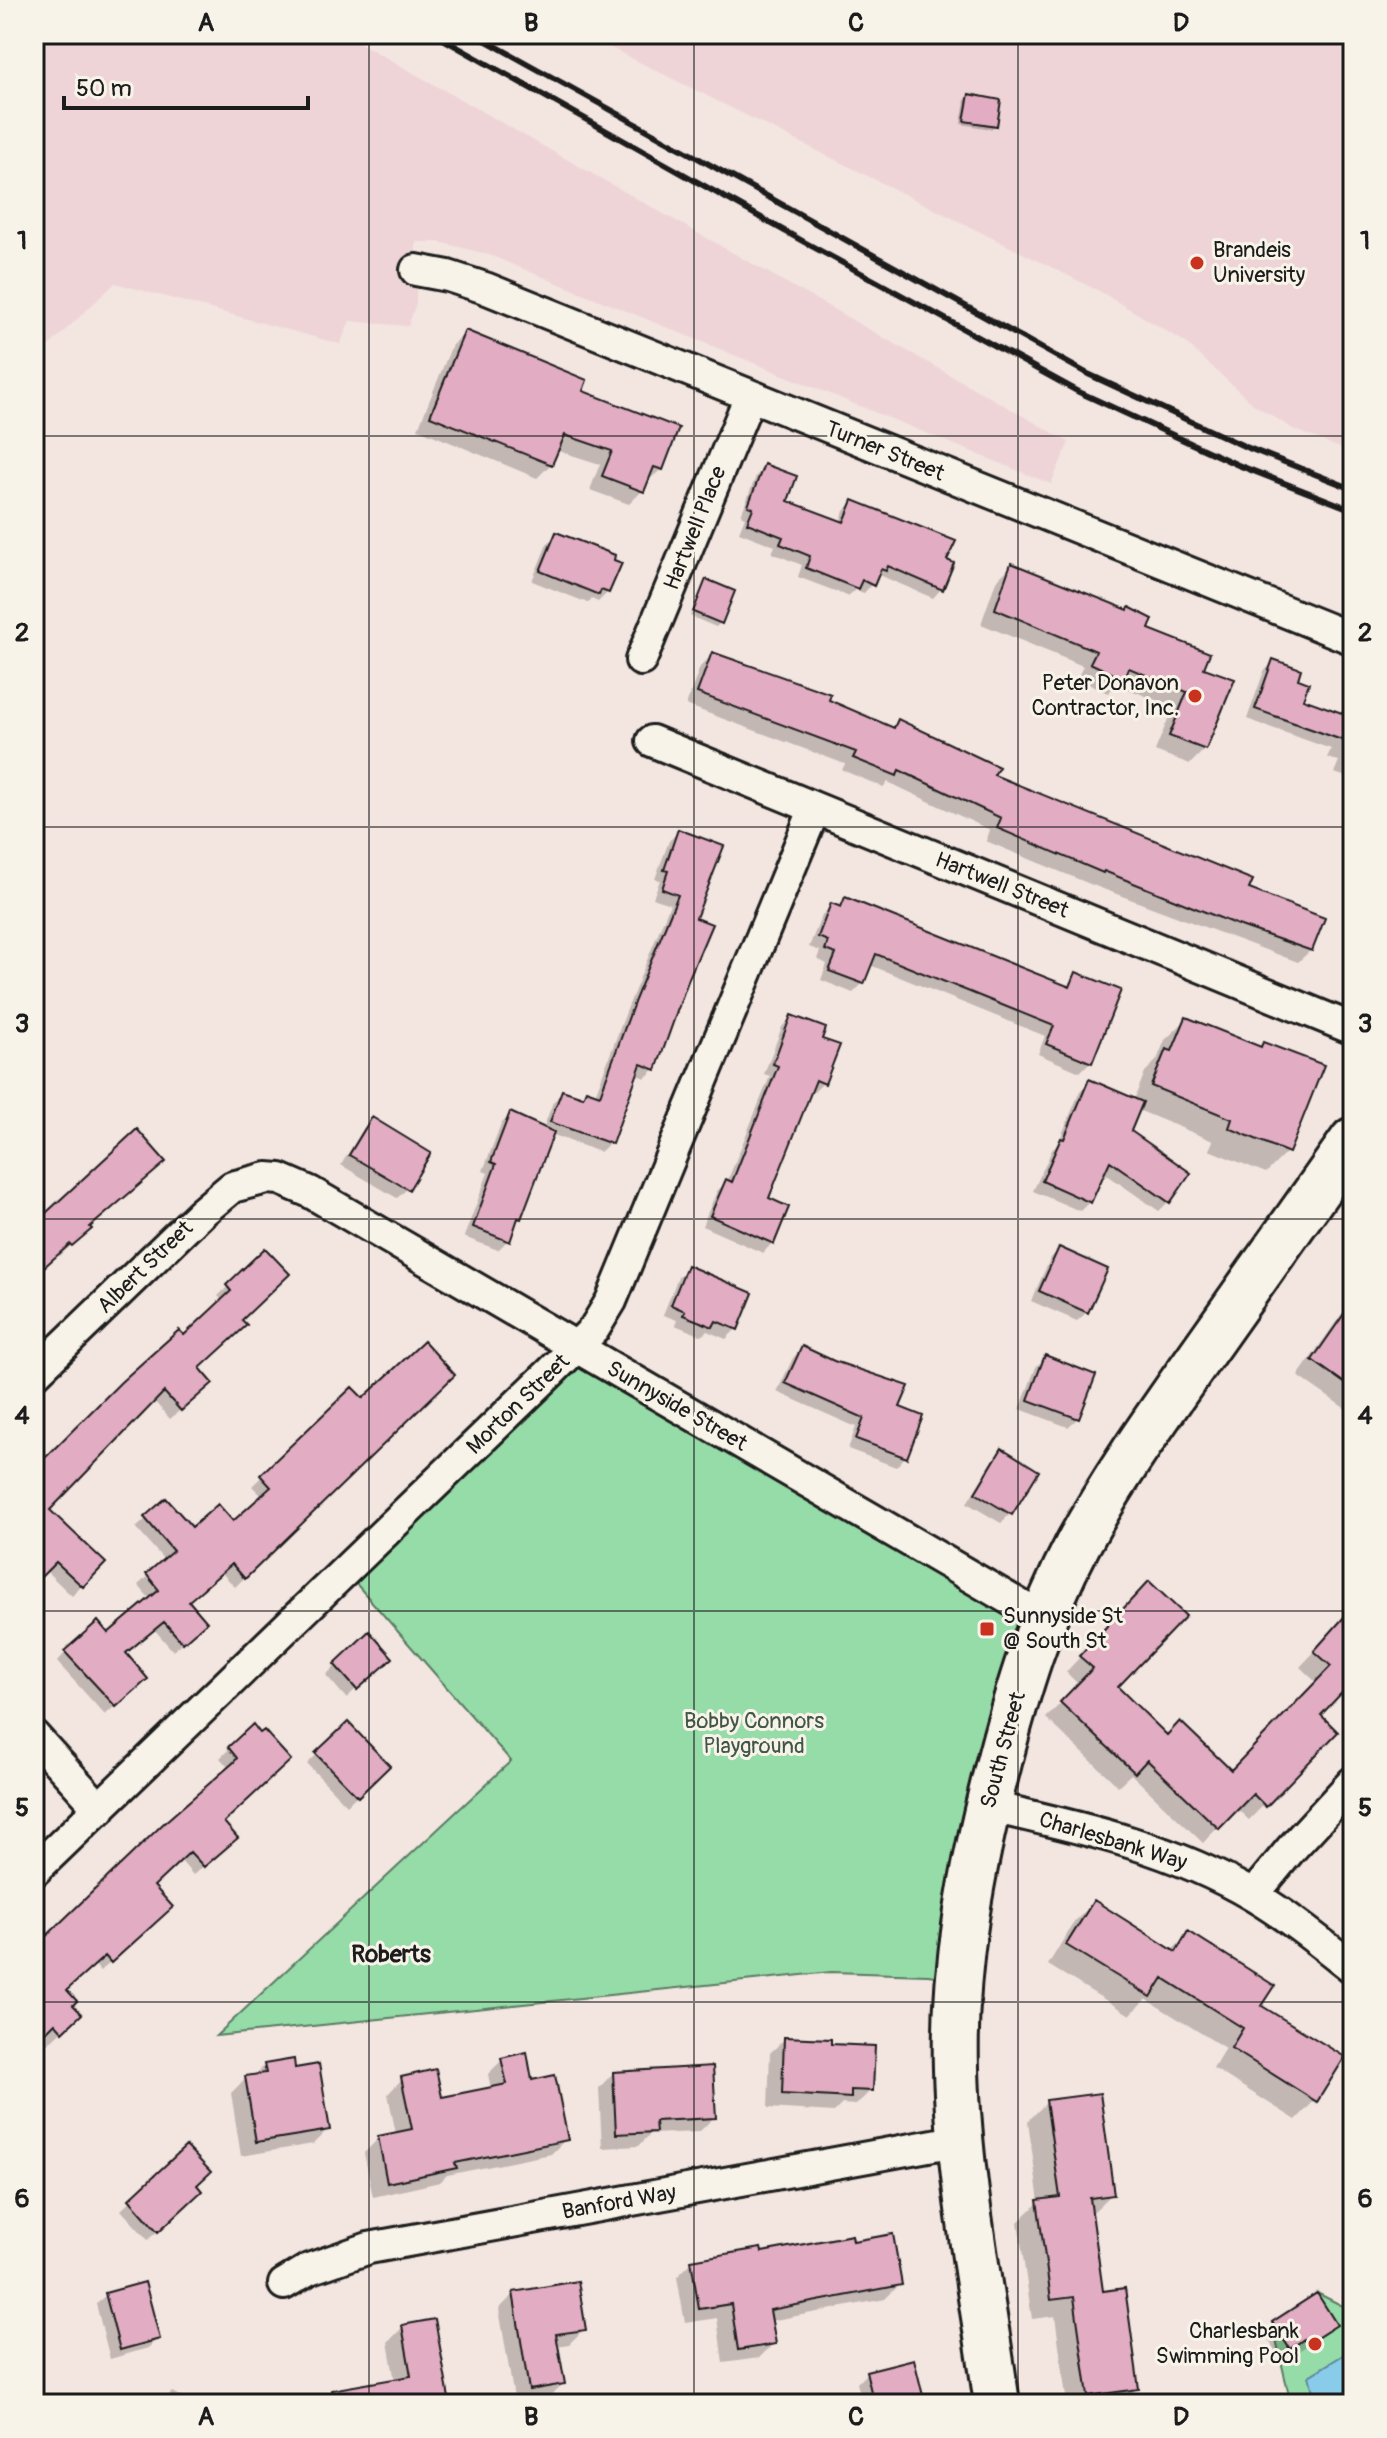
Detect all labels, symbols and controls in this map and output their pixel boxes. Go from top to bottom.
text: A [198,7,215,39]
text: B [524,7,538,39]
text: C [848,7,864,39]
text: D [1173,7,1189,39]
scale bar [64,60,308,110]
text: 50 m [76,74,132,103]
text: 1 [17,225,27,257]
text: 1 [1360,225,1370,257]
place label: Brandeis University [1213,236,1305,289]
marker: Brandeis University [1188,254,1206,272]
street label: Turner Street [821,414,949,488]
street label: Hartwell Place [657,462,733,594]
text: 2 [15,617,29,649]
text: 2 [1358,617,1372,649]
place label: Peter Donavon Contractor, Inc. [1031,669,1179,722]
marker: Peter Donavon Contractor, Inc. [1186,687,1204,705]
street label: Hartwell Street [931,846,1073,925]
text: 3 [15,1008,29,1040]
text: 3 [1358,1008,1372,1040]
street label: Albert Street [91,1214,199,1320]
street label: Morton Street [460,1348,576,1460]
street label: Sunnyside Street [602,1354,752,1458]
text: 4 [14,1400,30,1432]
text: 4 [1357,1400,1373,1432]
place label: Sunnyside St @ South St [1003,1602,1123,1655]
marker: Sunnyside St @ South St [978,1620,996,1638]
street label: South Street [974,1689,1032,1811]
park label: Bobby Connors Playground [684,1707,824,1760]
text: 5 [15,1792,29,1824]
text: 5 [1358,1792,1372,1824]
street label: Charlesbank Way [1036,1805,1190,1877]
district label: Roberts [351,1940,431,1969]
street label: Banford Way [560,2178,678,2226]
text: 6 [14,2183,30,2215]
text: 6 [1357,2183,1373,2215]
place label: Charlesbank Swimming Pool [1156,2317,1299,2370]
marker: Charlesbank Swimming Pool [1306,2335,1324,2353]
text: A [198,2401,215,2433]
text: B [524,2401,538,2433]
text: C [848,2401,864,2433]
text: D [1173,2401,1189,2433]

